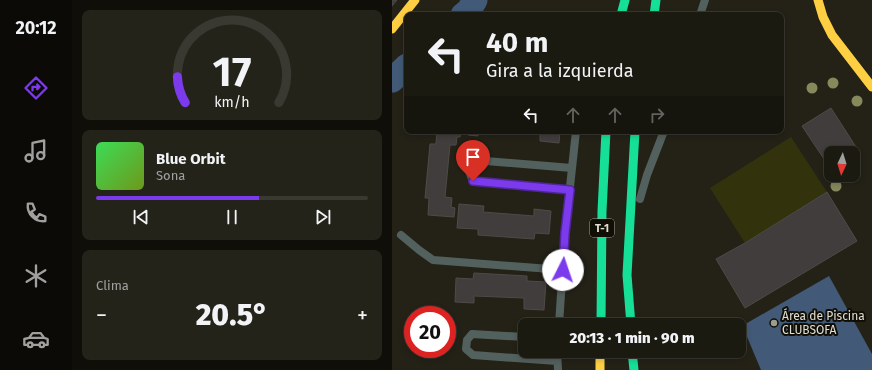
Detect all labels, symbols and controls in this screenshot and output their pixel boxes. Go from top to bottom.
text: 20:12 [15,17,57,39]
text: 40 m [486,26,549,59]
icon: left [420,28,472,80]
text: 17 [213,47,251,97]
text: Gira a la izquierda [486,60,634,82]
icon: directions [22,74,50,102]
text: km/h [214,94,250,111]
icon: left [520,104,542,126]
icon: ahead [562,104,584,126]
icon: ahead [604,104,626,126]
icon: right [646,104,668,126]
icon: music [22,137,50,165]
pin [456,140,490,181]
icon: arrive [462,146,484,168]
north arrow [824,146,860,182]
map controls [824,146,860,182]
text: Blue Orbit [156,150,225,168]
text: Sona [156,168,185,183]
icon: phone [22,199,50,227]
icon: previous [130,206,152,228]
icon: pause [221,206,243,228]
icon: next [312,206,334,228]
road number: T-1 [590,219,614,237]
position arrow [542,249,584,291]
icon: climate [22,262,50,290]
text: Clima [96,278,129,293]
text: 20.5° [196,297,268,333]
text: − [96,302,107,329]
text: + [357,302,368,329]
speed limit sign: 20 [404,306,456,358]
place label: Área de Piscina CLUBSOFA [782,308,865,337]
marker: Área de Piscina CLUBSOFA [769,318,779,328]
icon: car [22,325,50,353]
text: 20:13 · 1 min · 90 m [569,329,695,347]

